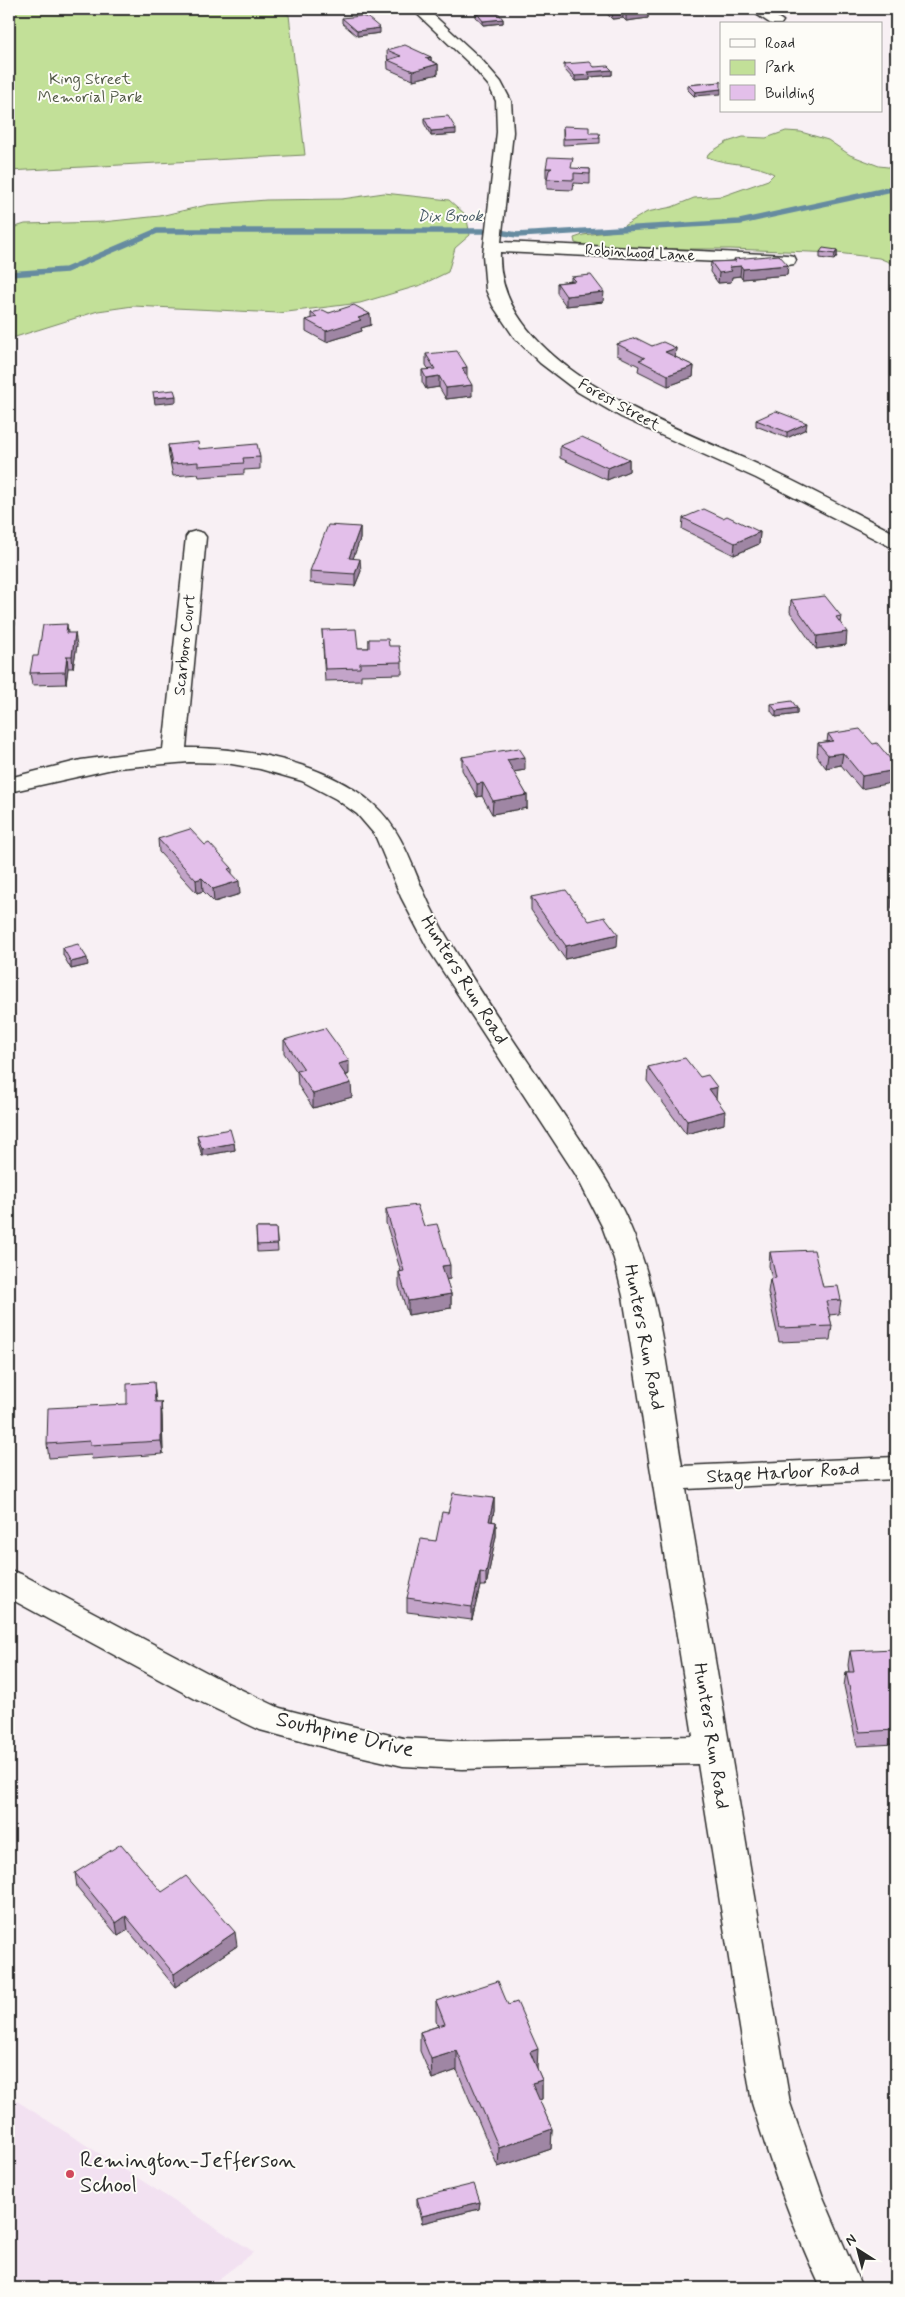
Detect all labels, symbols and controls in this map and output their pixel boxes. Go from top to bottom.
legend [720,22,882,112]
text: Road [765,34,795,54]
text: Park [765,58,795,78]
park label: King Street Memorial Park [38,69,142,108]
text: Building [765,84,815,105]
water label: Dix Brook [417,206,484,227]
street label: Robinhood Lane [584,240,696,266]
street label: Forest Street [574,374,664,436]
street label: Scarboro Court [169,593,201,697]
street label: Hunters Run Road [414,911,514,1049]
street label: Hunters Run Road [618,1262,670,1412]
street label: Stage Harbor Road [706,1457,860,1491]
street label: Hunters Run Road [687,1661,735,1811]
street label: Southpine Drive [273,1705,417,1765]
place label: Remington-Jefferson School [80,2147,296,2200]
marker: Remington-Jefferson School [64,2168,76,2180]
north arrow [832,2224,882,2274]
text: N [842,2230,860,2250]

